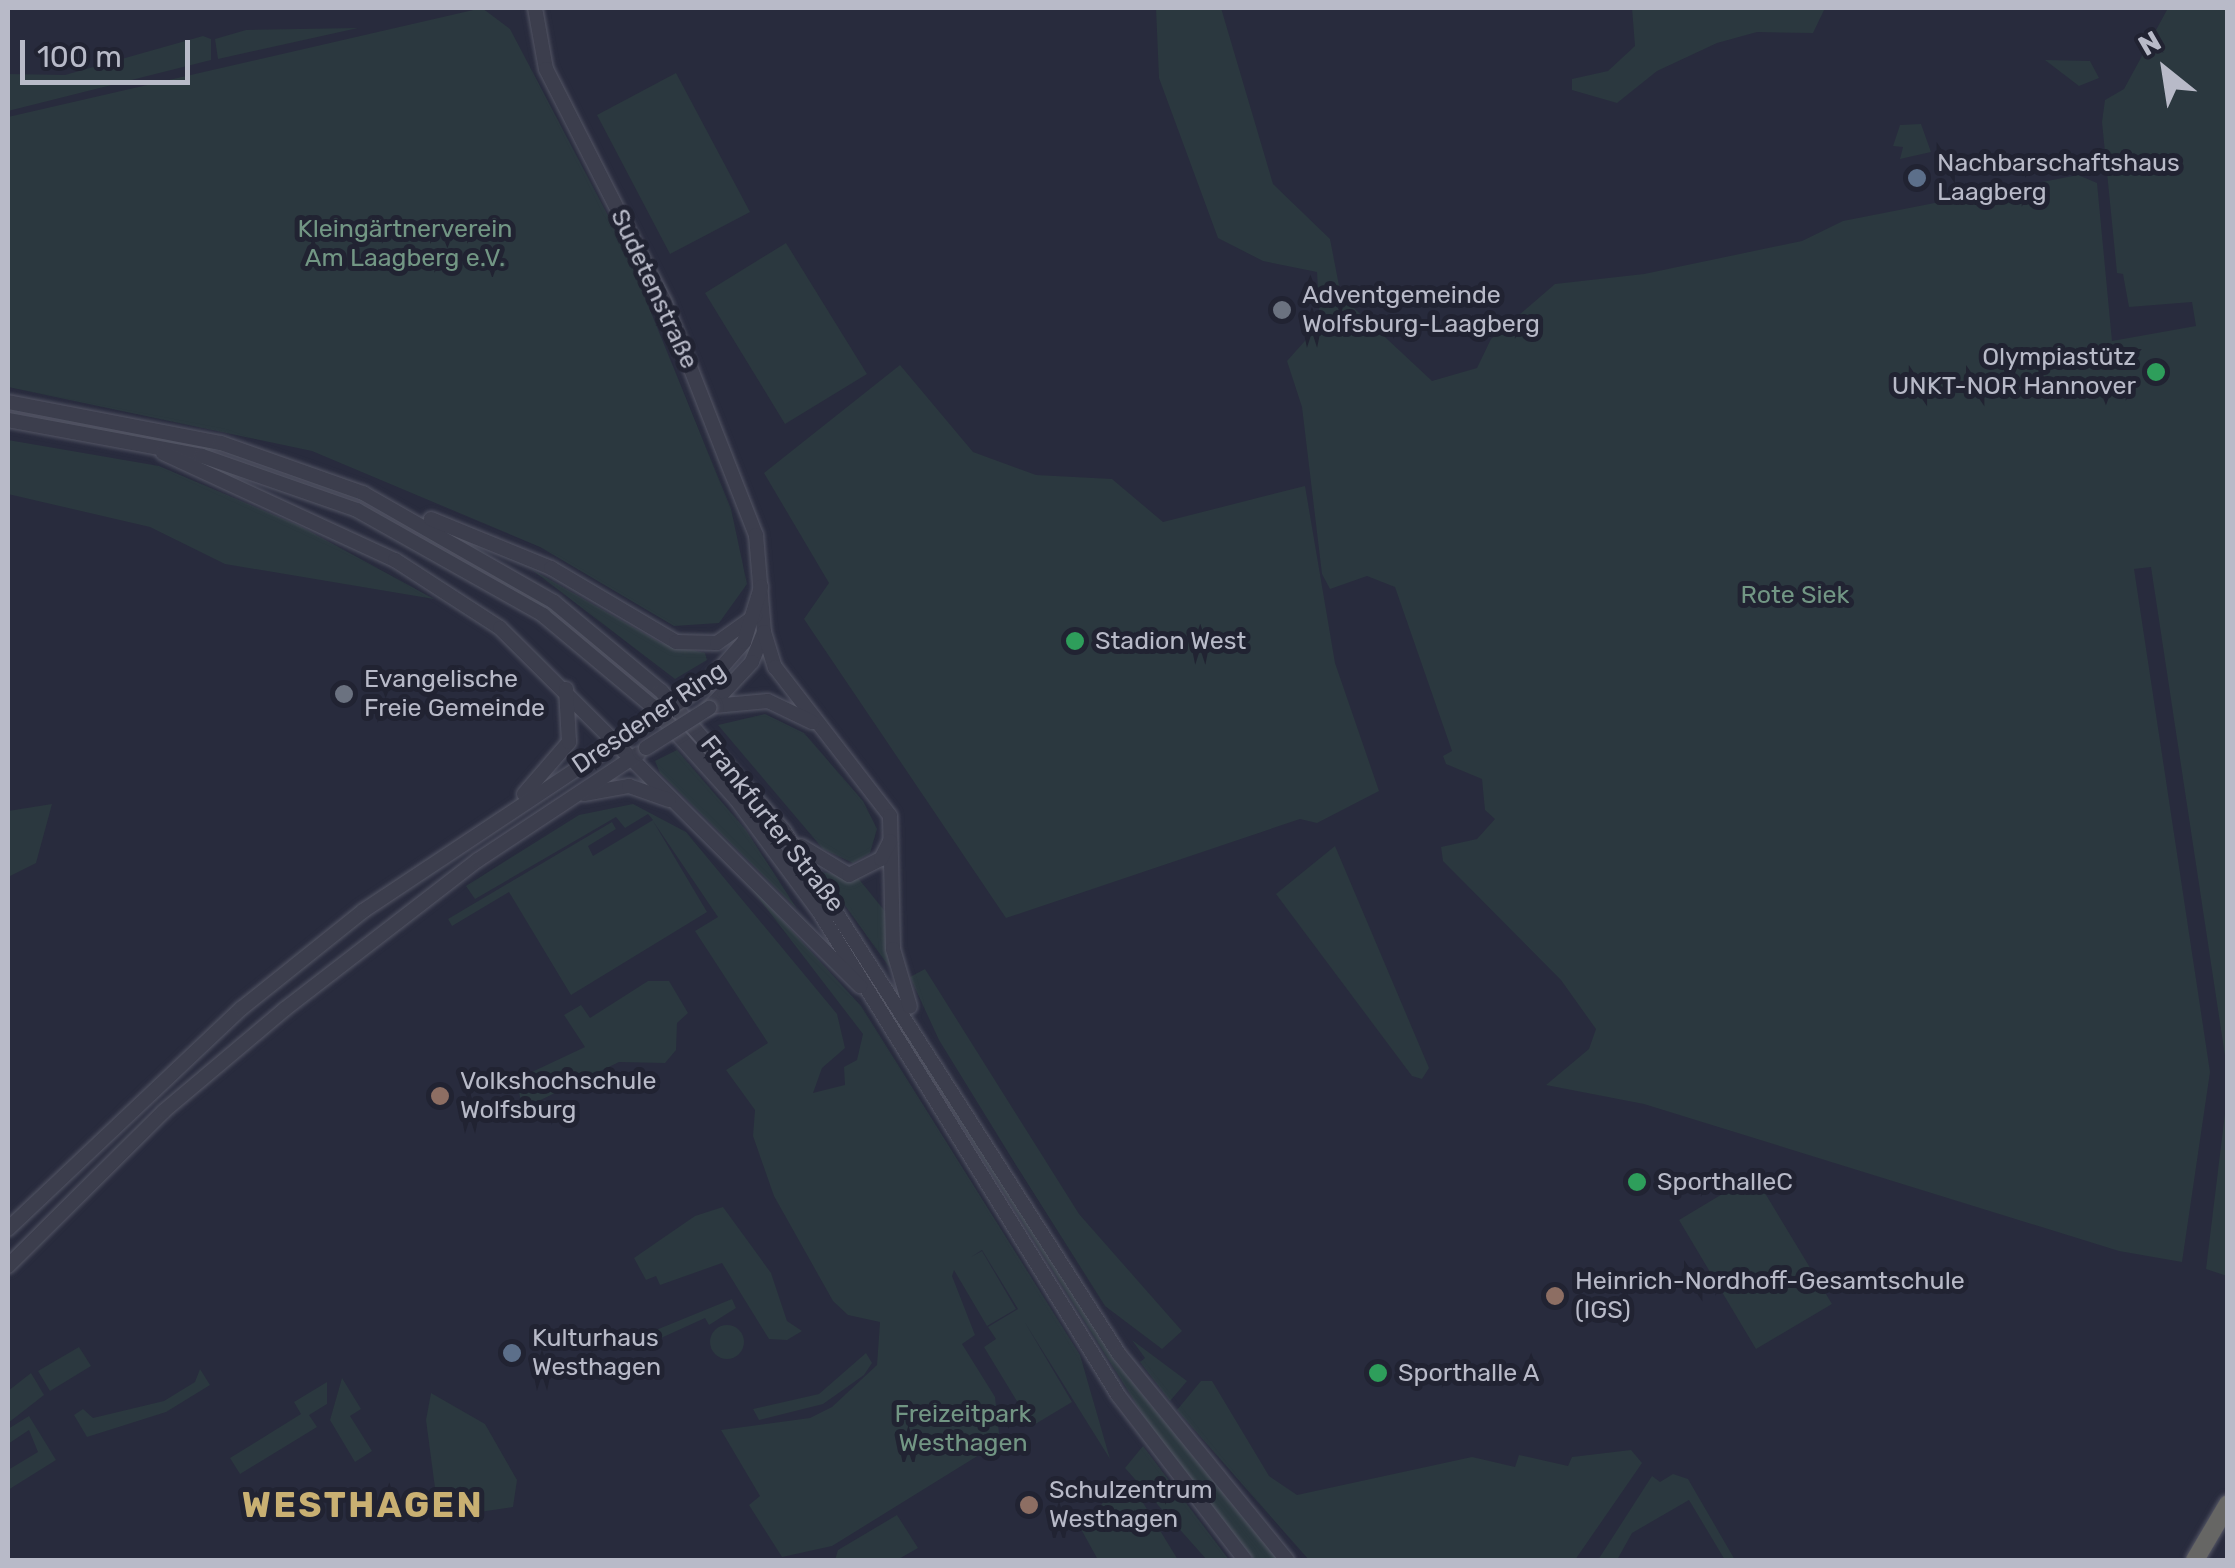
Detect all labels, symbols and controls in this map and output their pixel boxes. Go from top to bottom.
scale bar [25,20,195,82]
north arrow [2115,20,2215,120]
text: N [2133,24,2167,63]
text: 100 m [37,39,122,75]
place label: Nachbarschaftshaus Laagberg [1937,149,2180,208]
marker: Nachbarschaftshaus Laagberg [1906,167,1928,189]
street label: Sudetenstraße [604,204,704,374]
park label: Kleingärtnerverein Am Laagberg e.V. [298,215,512,274]
place label: Adventgemeinde Wolfsburg-Laagberg [1302,281,1540,340]
marker: Adventgemeinde Wolfsburg-Laagberg [1271,299,1293,321]
place label: Olympiastütz UNKT-NOR Hannover [1892,343,2136,402]
marker: Olympiastütz UNKT-NOR Hannover [2145,361,2167,383]
park label: Rote Siek [1741,580,1849,610]
place label: Stadion West [1095,626,1247,656]
marker: Stadion West [1064,630,1086,652]
street label: Dresdener Ring [566,655,732,781]
place label: Evangelische Freie Gemeinde [364,665,545,724]
marker: Evangelische Freie Gemeinde [333,683,355,705]
street label: Frankfurter Straße [694,730,850,918]
place label: Volkshochschule Wolfsburg [460,1067,656,1126]
marker: Volkshochschule Wolfsburg [429,1085,451,1107]
place label: SporthalleC [1657,1167,1793,1197]
marker: SporthalleC [1626,1171,1648,1193]
place label: Heinrich-Nordhoff-Gesamtschule (IGS) [1575,1267,1965,1326]
marker: Heinrich-Nordhoff-Gesamtschule (IGS) [1544,1285,1566,1307]
place label: Kulturhaus Westhagen [532,1324,661,1383]
marker: Kulturhaus Westhagen [501,1342,523,1364]
place label: Sporthalle A [1398,1358,1540,1388]
marker: Sporthalle A [1367,1362,1389,1384]
park label: Freizeitpark Westhagen [894,1400,1032,1459]
place label: Schulzentrum Westhagen [1049,1476,1213,1535]
district label: WESTHAGEN [242,1484,484,1526]
marker: Schulzentrum Westhagen [1018,1494,1040,1516]

